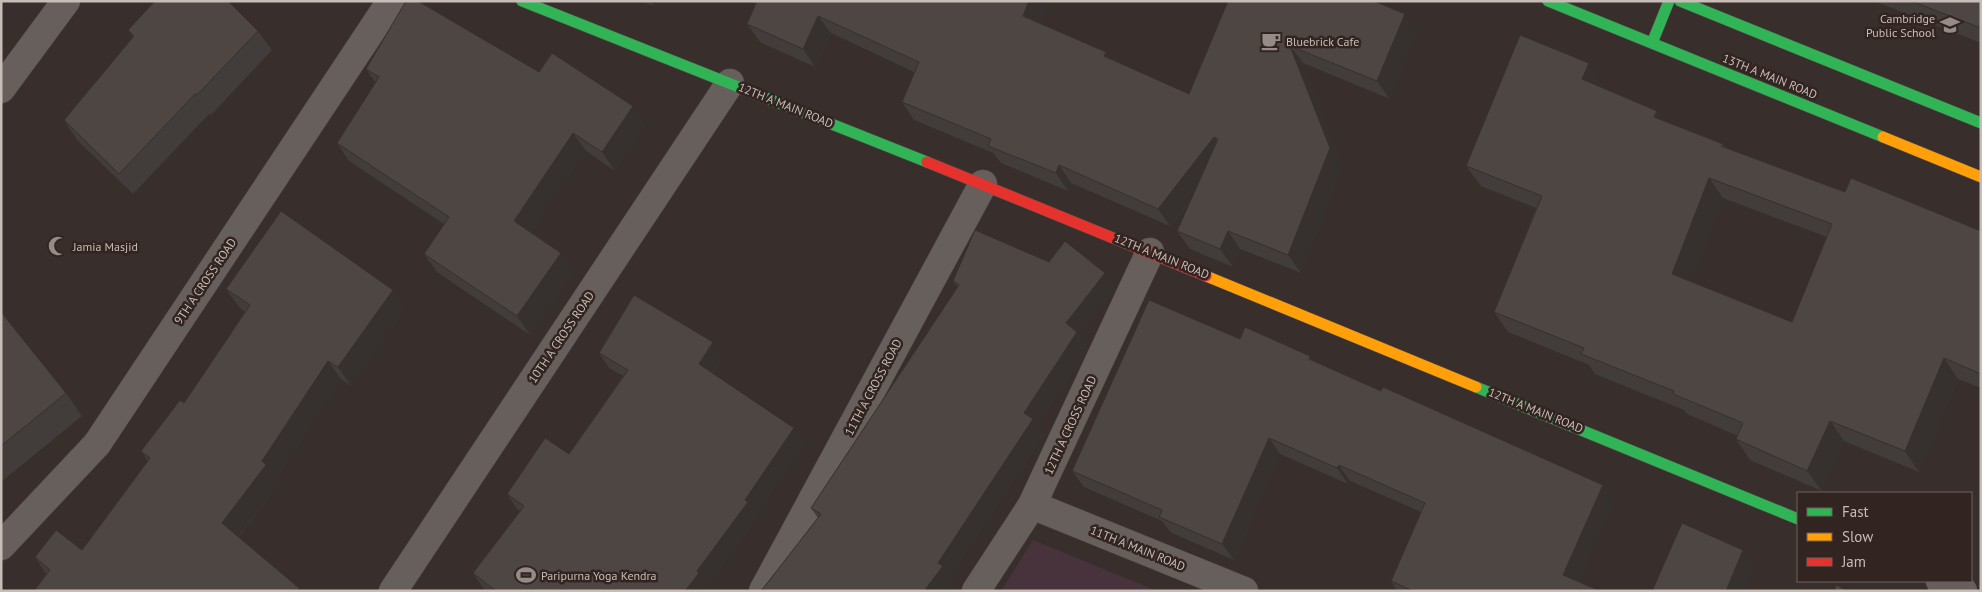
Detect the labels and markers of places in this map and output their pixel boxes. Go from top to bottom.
place label: Cambridge Public School [1866,11,1935,40]
school or university icon: Cambridge Public School [1939,14,1961,36]
cafe icon: Bluebrick Cafe [1260,30,1282,52]
place label: Bluebrick Cafe [1286,34,1359,49]
mosque icon: Jamia Masjid [47,235,69,257]
place label: Jamia Masjid [72,239,138,254]
sports icon: Paripurna Yoga Kendra [515,564,537,586]
place label: Paripurna Yoga Kendra [541,568,657,583]

